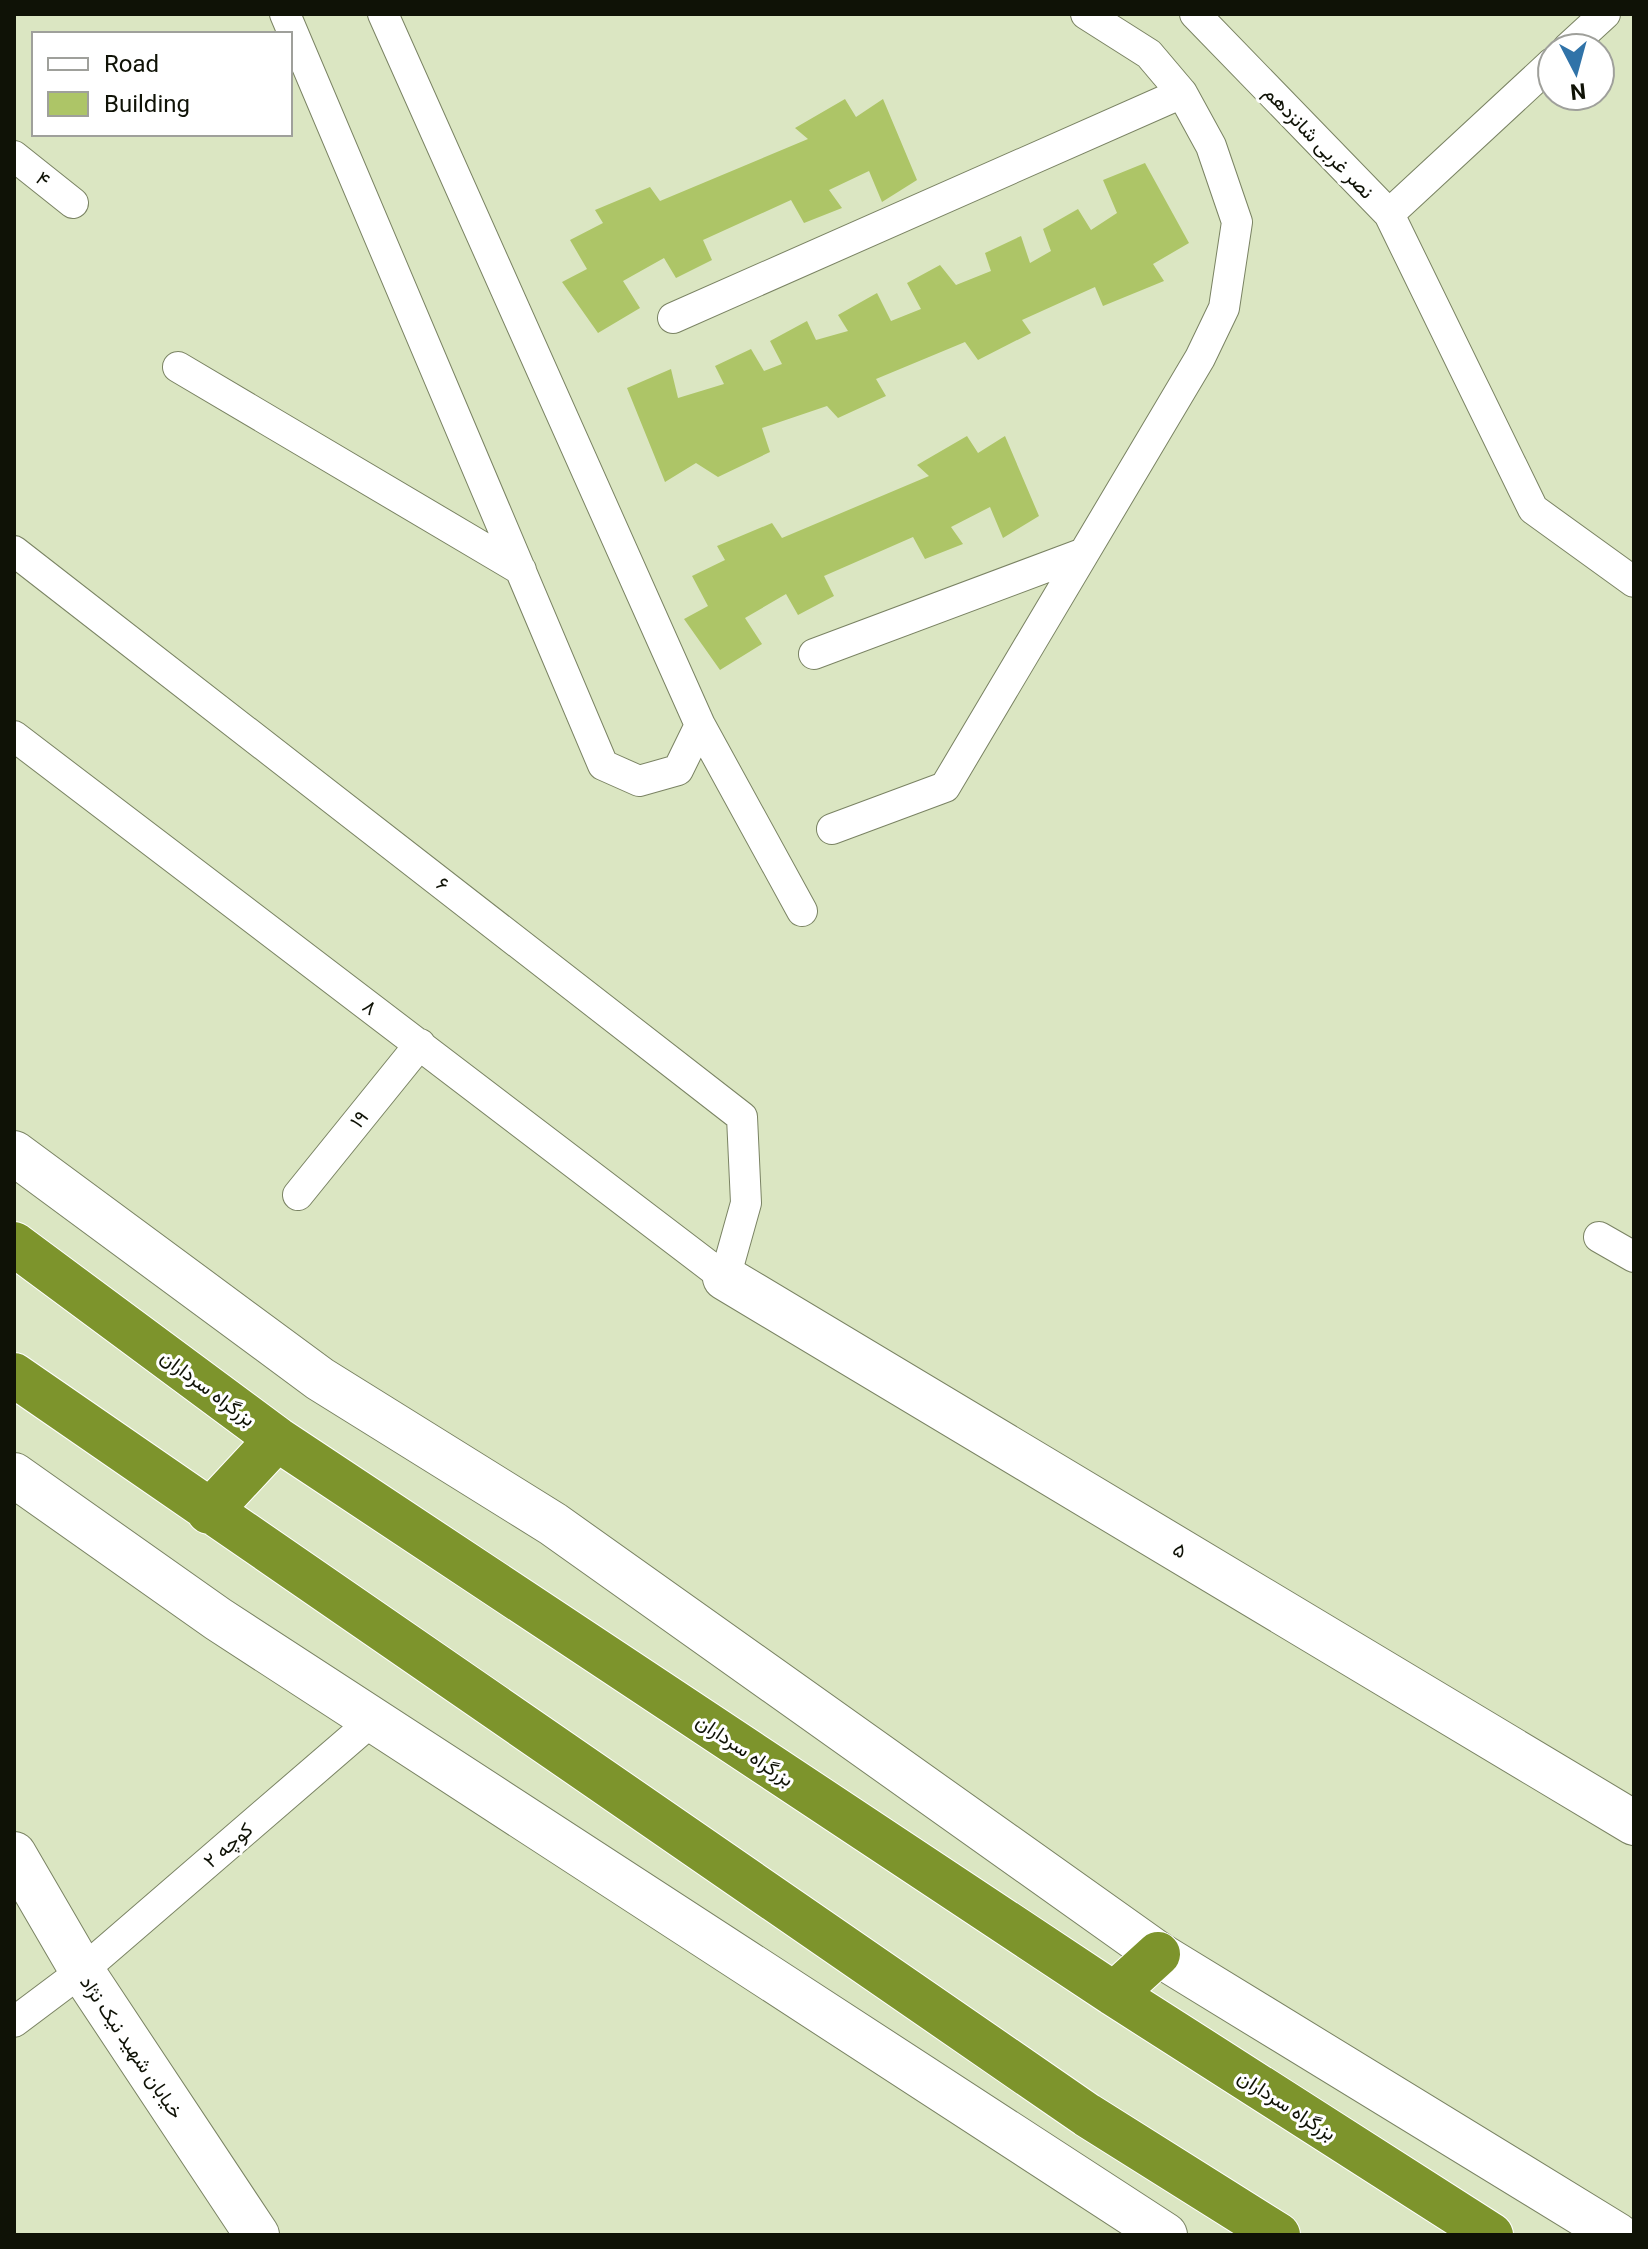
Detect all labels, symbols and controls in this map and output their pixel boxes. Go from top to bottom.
legend [32,32,292,136]
north arrow [1536,32,1616,112]
text: Road [104,50,159,78]
text: N [1569,78,1587,105]
street label: نصر غربی شانزدهم [1258,80,1379,204]
text: Building [104,90,190,118]
street label: ۴ [31,166,55,192]
street label: ۶ [432,872,454,896]
street label: ۸ [358,994,382,1020]
street label: ۱۹ [345,1105,373,1133]
street label: بزرگراه سرداران [155,1345,260,1432]
street label: ۵ [1169,1537,1191,1563]
street label: بزرگراه سرداران [691,1709,798,1792]
street label: کوچه ۲ [199,1817,259,1874]
street label: خیابان شهید نیک نژاد [74,1971,189,2124]
street label: بزرگراه سرداران [1233,2064,1341,2146]

